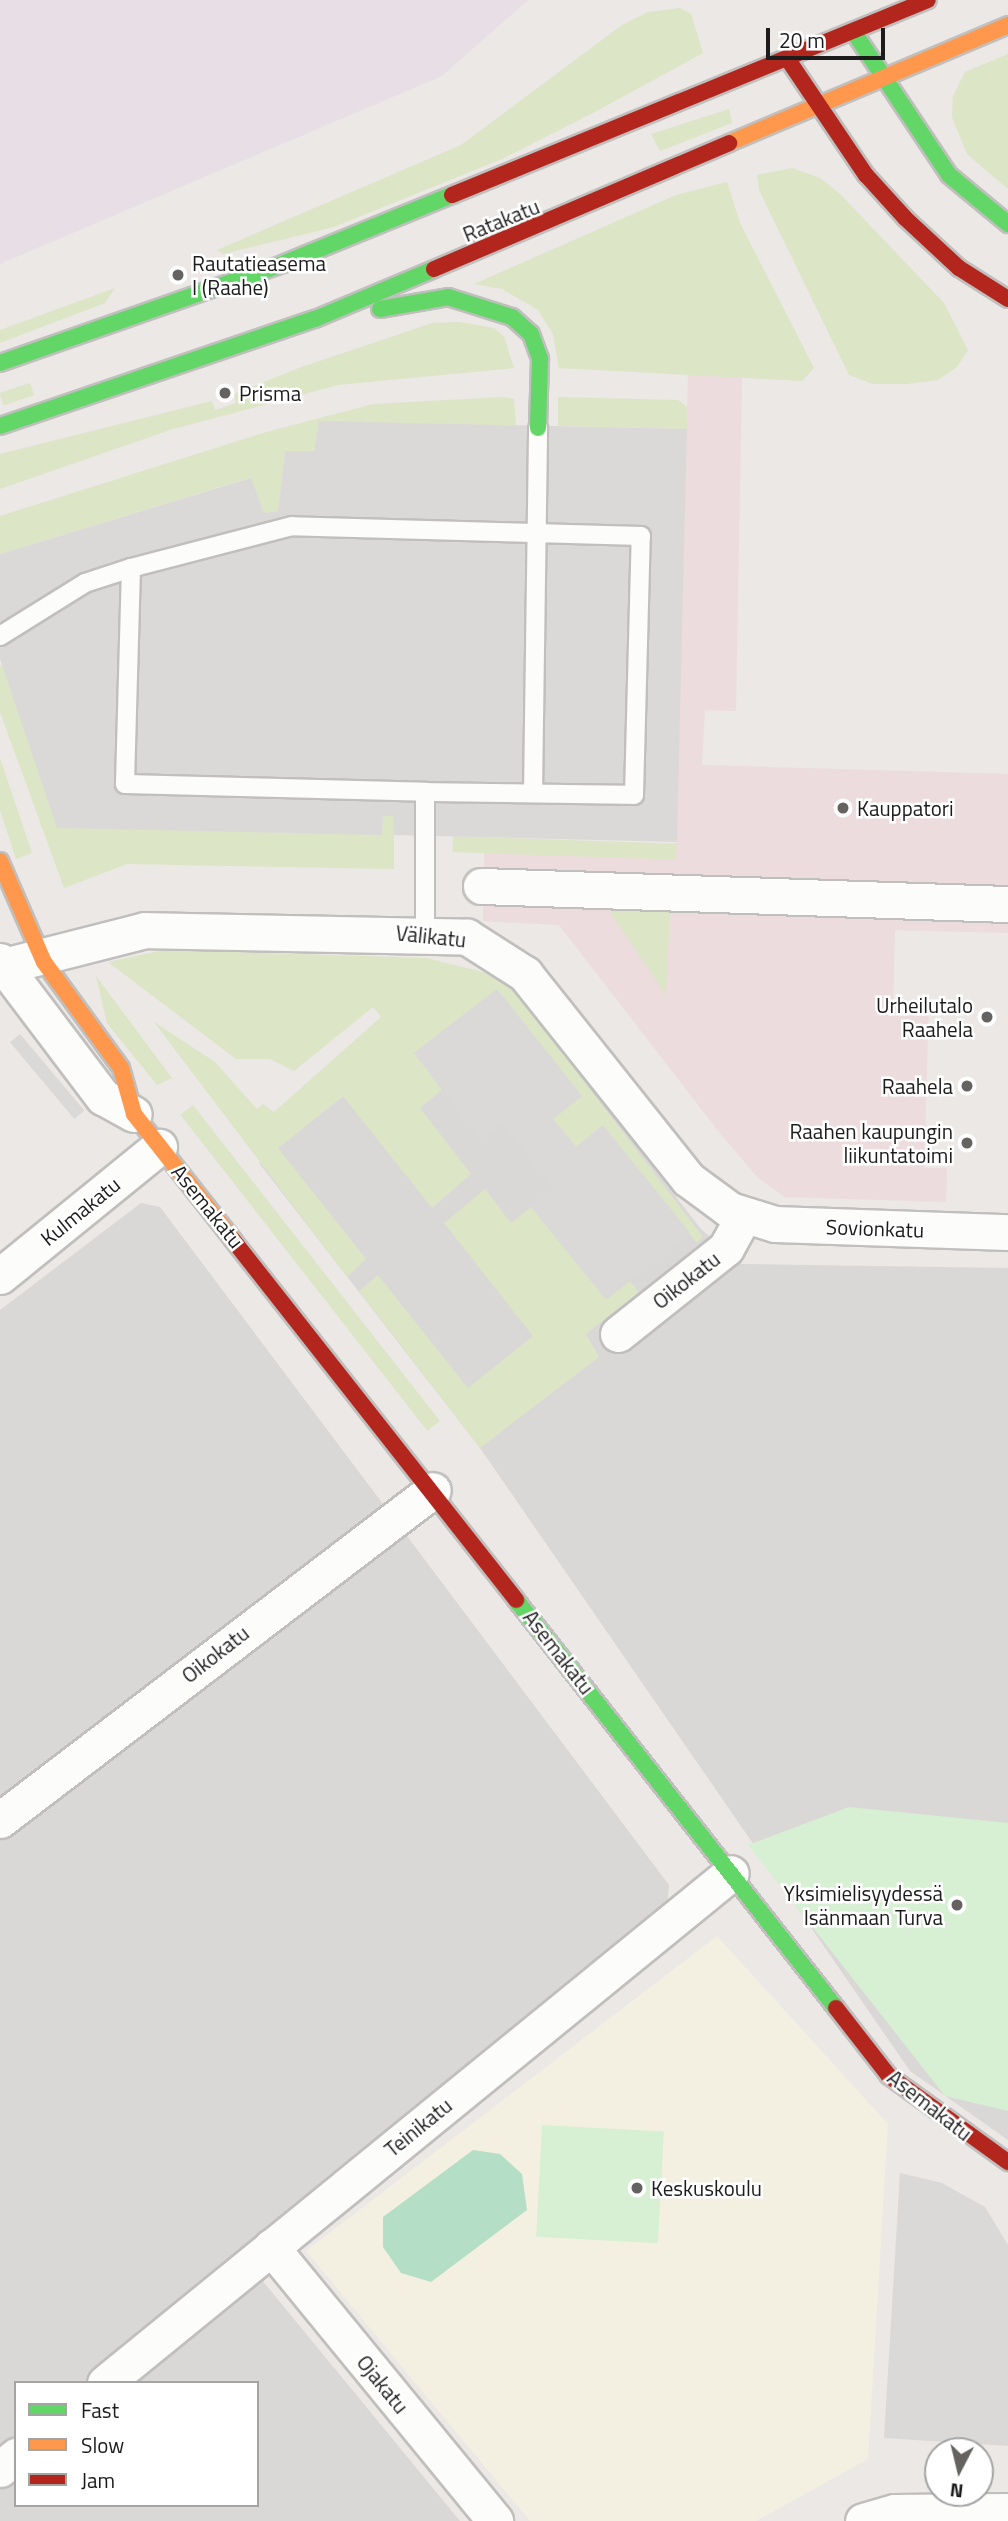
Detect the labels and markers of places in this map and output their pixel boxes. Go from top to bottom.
place label: Rautatieasema I (Raahe) [192,250,326,300]
marker: Rautatieasema I (Raahe) [170,267,186,283]
place label: Prisma [239,380,301,406]
marker: Prisma [217,385,233,401]
place label: Kauppatori [857,795,954,821]
marker: Kauppatori [835,800,851,816]
place label: Urheilutalo Raahela [876,992,973,1042]
marker: Urheilutalo Raahela [979,1009,995,1025]
place label: Raahela [882,1073,953,1099]
marker: Raahela [959,1078,975,1094]
place label: Raahen kaupungin liikuntatoimi [789,1118,953,1168]
marker: Raahen kaupungin liikuntatoimi [959,1135,975,1151]
place label: Yksimielisyydessä Isänmaan Turva [784,1880,943,1930]
marker: Yksimielisyydessä Isänmaan Turva [949,1897,965,1913]
place label: Keskuskoulu [651,2175,762,2201]
marker: Keskuskoulu [629,2180,645,2196]

